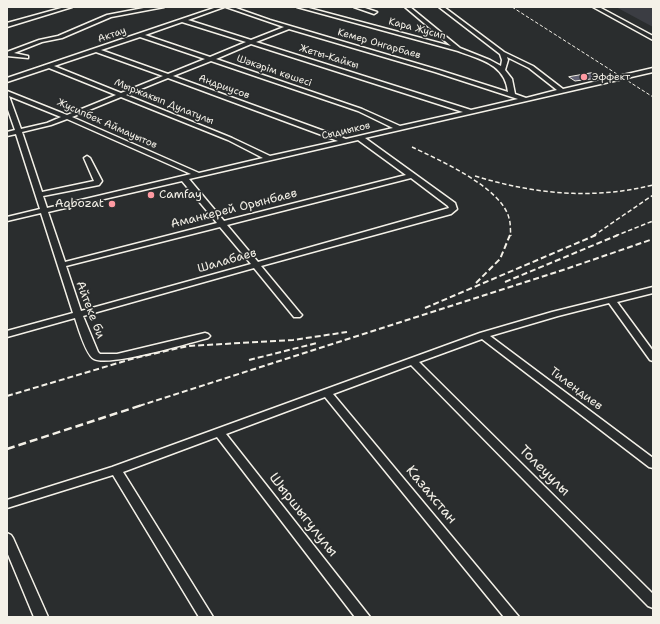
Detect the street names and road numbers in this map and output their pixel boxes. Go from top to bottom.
street label: Кара Жусип [387,16,447,42]
street label: Актау [96,25,128,45]
street label: Кемер Онгарбаев [336,26,422,62]
street label: Жеты-Кайкы [298,42,360,72]
street label: Шәкәрім көшесі [235,52,313,90]
street label: Андриусов [197,72,251,102]
street label: Мыржакып Дулатулы [112,77,216,127]
street label: Жусипбек Аймауытов [55,97,159,151]
street label: Сыдиыков [320,120,372,142]
street label: Аманкерей Орынбаев [169,186,299,232]
street label: Шалабаев [196,246,258,276]
street label: Айтеке би [72,279,108,341]
street label: Тилендиев [547,364,605,414]
street label: Толеуулы [515,442,573,500]
street label: Казахстан [402,463,460,527]
street label: Шыршыгулулы [265,470,341,560]

